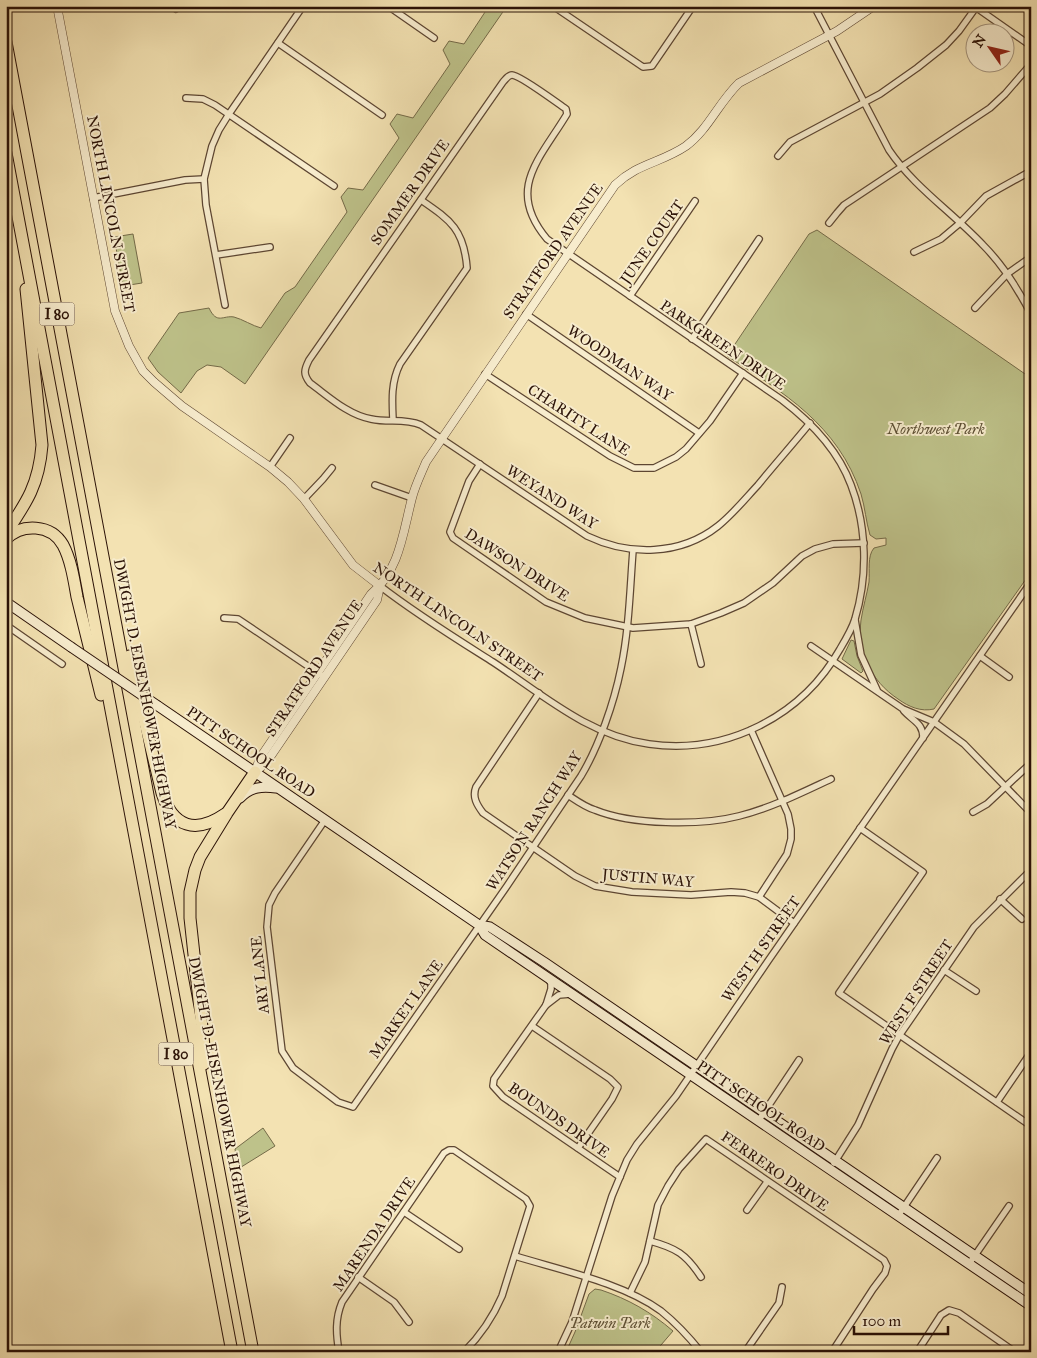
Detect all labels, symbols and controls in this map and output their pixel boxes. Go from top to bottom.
north arrow [964,22,1014,72]
text: N [969,31,990,51]
street label: NORTH LINCOLN STREET [83,114,139,314]
street label: SOMMER DRIVE [367,135,453,248]
street label: STRATFORD AVENUE [499,179,607,322]
street label: JUNE COURT [615,196,688,290]
street label: PARKGREEN DRIVE [657,296,789,394]
road number: I 80 [40,302,74,326]
street label: WOODMAN WAY [564,321,676,405]
street label: CHARITY LANE [524,380,634,460]
park label: Northwest Park [886,420,985,438]
street label: WEYAND WAY [503,461,601,533]
street label: DAWSON DRIVE [461,525,573,606]
street label: DWIGHT D. EISENHOWER HIGHWAY [110,557,180,831]
street label: NORTH LINCOLN STREET [370,558,546,686]
street label: STRATFORD AVENUE [261,596,367,740]
street label: PITT SCHOOL ROAD [183,702,319,802]
street label: WATSON RANCH WAY [482,748,586,894]
street label: JUSTIN WAY [599,865,695,892]
street label: WEST H STREET [718,893,804,1005]
street label: ARY LANE [247,935,273,1016]
street label: WEST F STREET [875,936,957,1048]
street label: DWIGHT D. EISENHOWER HIGHWAY [185,955,255,1229]
street label: MARKET LANE [365,956,447,1062]
road number: I 80 [158,1042,194,1066]
street label: PITT SCHOOL ROAD [693,1056,829,1156]
street label: BOUNDS DRIVE [505,1078,613,1162]
street label: FERRERO DRIVE [718,1127,832,1215]
street label: MARENDA DRIVE [329,1173,419,1295]
scale bar [854,1303,948,1335]
text: 100 m [862,1312,902,1330]
park label: Patwin Park [569,1314,651,1332]

